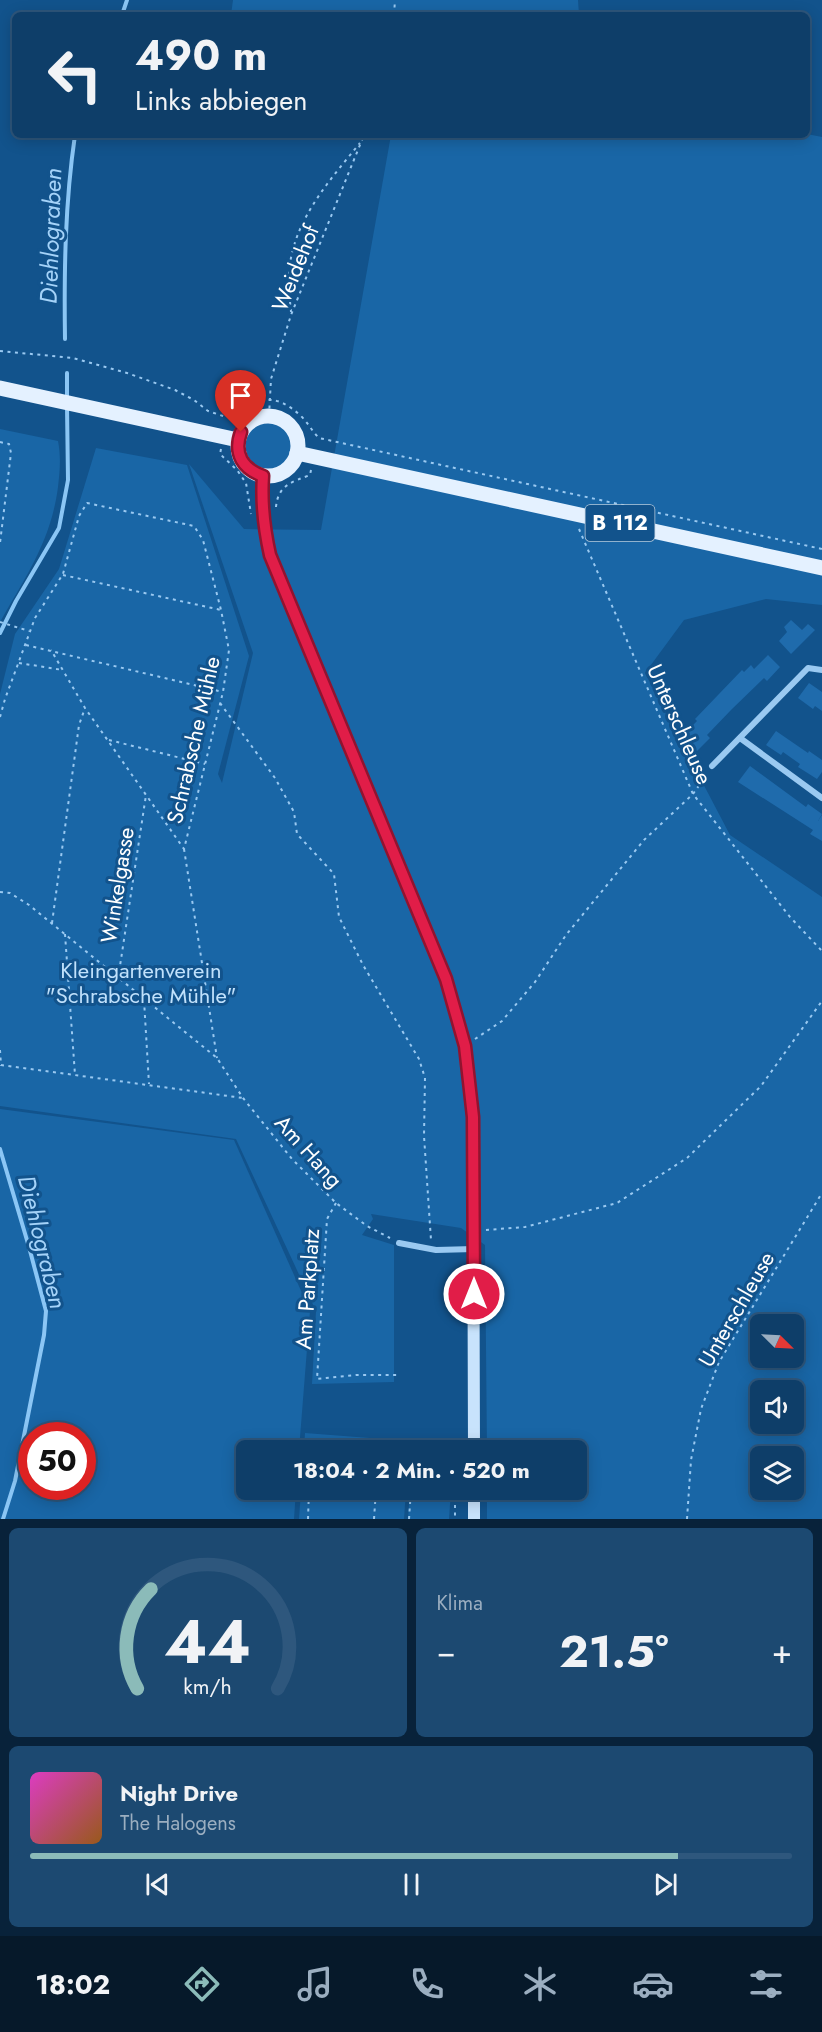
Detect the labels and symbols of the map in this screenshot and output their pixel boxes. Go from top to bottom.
water label: Diehlograben [31,167,70,305]
street label: Weidehof [263,219,327,316]
pin [215,370,266,432]
road number: B 112 [586,505,654,541]
street label: Schrabsche Mühle [158,653,228,827]
street label: Unterschleuse [639,659,721,789]
street label: Winkelgasse [92,825,142,945]
park label: Kleingartenverein "Schrabsche Mühle" [46,954,236,1011]
street label: Am Hang [267,1107,351,1195]
water label: Diehlograben [9,1172,76,1312]
street label: Am Parkplatz [287,1227,327,1351]
street label: Unterschleuse [690,1245,782,1373]
position arrow [442,1262,506,1326]
north arrow [750,1314,804,1368]
speed limit sign: 50 [18,1422,96,1500]

